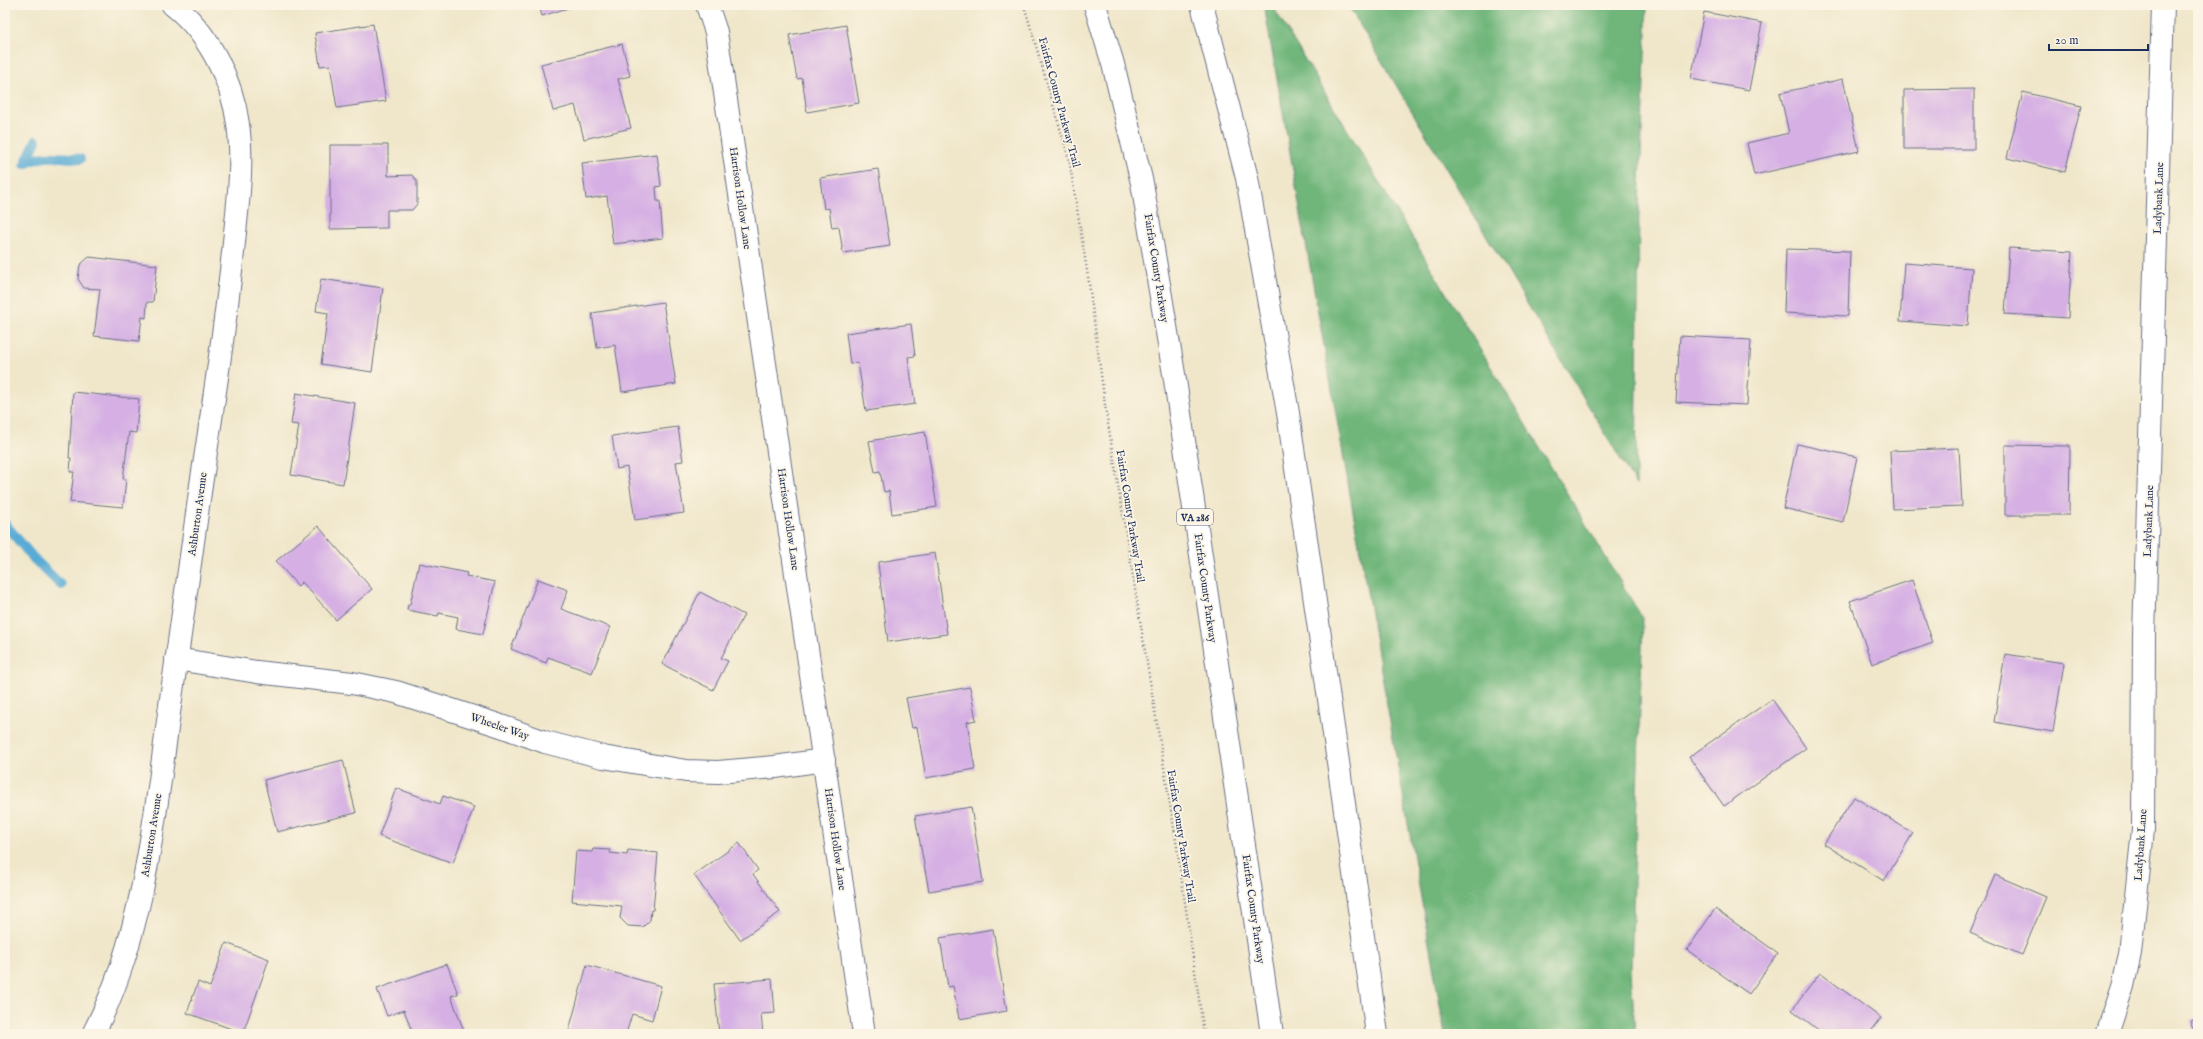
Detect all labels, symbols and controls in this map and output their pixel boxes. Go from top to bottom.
scale bar [2049,26,2148,52]
text: 20 m [2055,33,2078,48]
street label: Fairfax County Parkway Trail [1035,36,1083,169]
street label: Harrison Hollow Lane [726,146,754,250]
street label: Ladybank Lane [2151,162,2167,234]
street label: Fairfax County Parkway [1140,213,1172,324]
street label: Fairfax County Parkway Trail [1113,449,1147,584]
street label: Harrison Hollow Lane [774,467,802,571]
street label: Ashburton Avenue [185,471,211,558]
street label: Ladybank Lane [2141,485,2157,557]
road number: VA 286 [1177,509,1213,525]
street label: Fairfax County Parkway [1190,533,1220,644]
street label: Wheeler Way [468,710,531,744]
street label: Fairfax County Parkway Trail [1164,769,1198,904]
street label: Harrison Hollow Lane [821,787,849,891]
street label: Ashburton Avenue [138,792,165,879]
street label: Ladybank Lane [2132,809,2150,882]
street label: Fairfax County Parkway [1238,854,1268,965]

